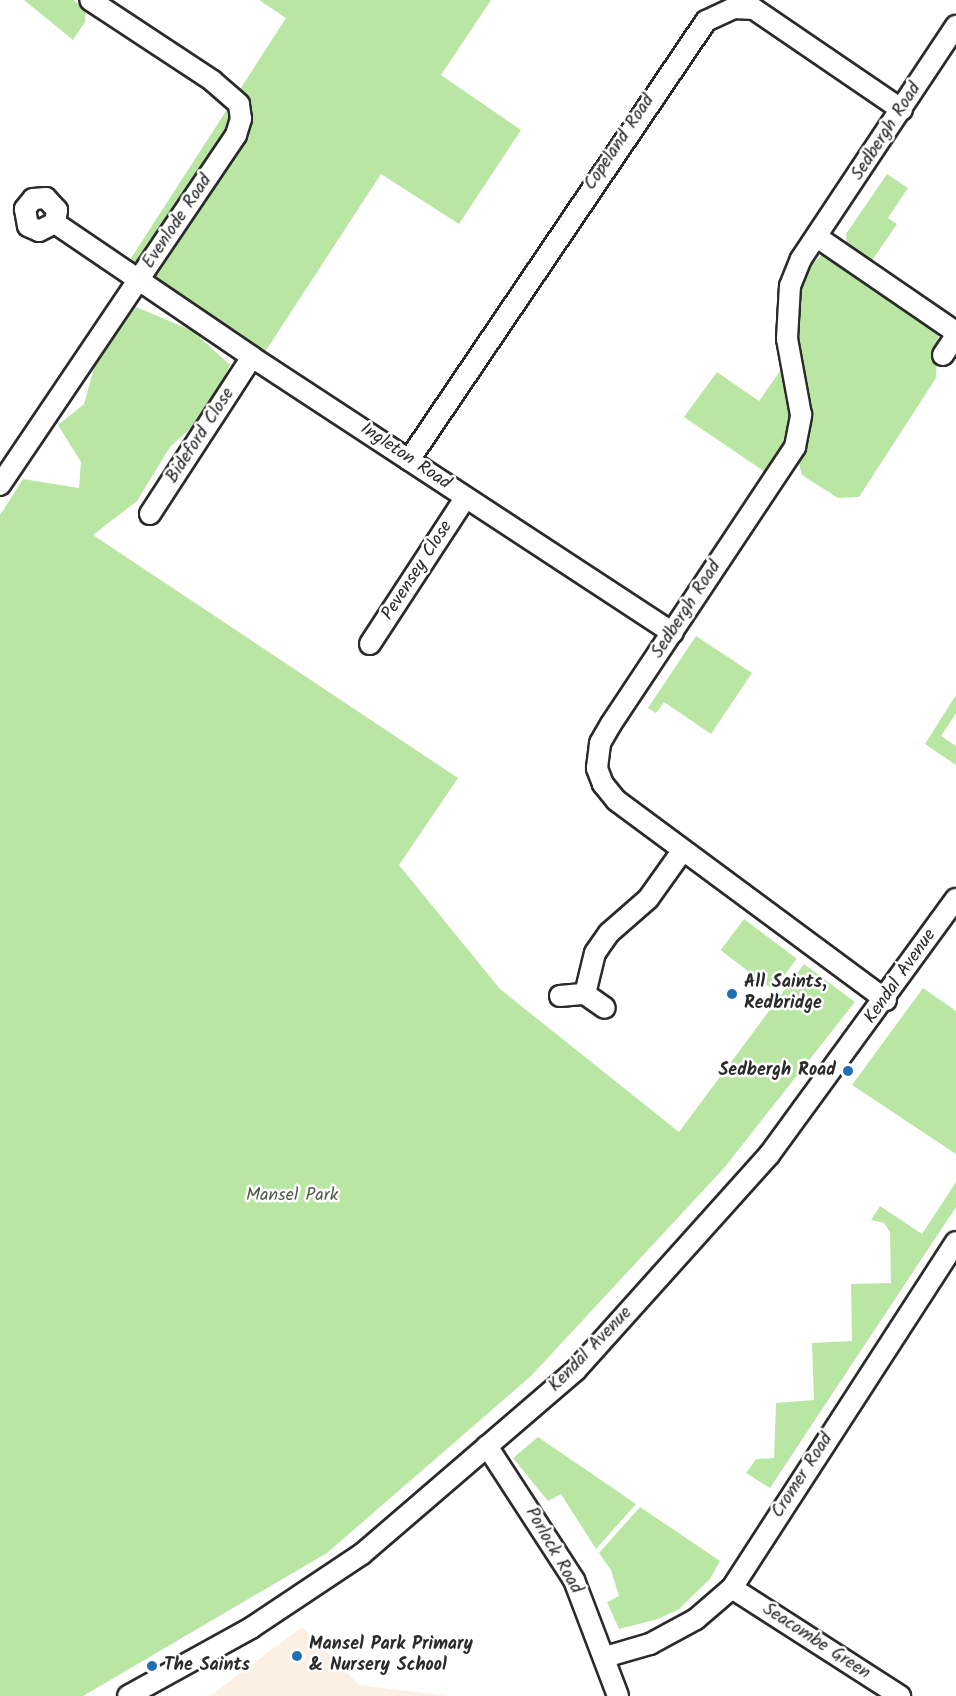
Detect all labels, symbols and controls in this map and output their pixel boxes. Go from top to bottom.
street label: Sedbergh Road [848,79,926,185]
street label: Copeland Road [580,91,660,195]
street label: Evenlode Road [139,171,217,273]
street label: Bideford Close [162,384,240,488]
street label: Ingleton Road [356,419,454,495]
street label: Pevensey Close [378,517,458,625]
street label: Sedbergh Road [648,557,726,663]
street label: Kendal Avenue [860,926,942,1028]
place label: All Saints, Redbridge [744,973,827,1016]
marker: All Saints, Redbridge [725,987,739,1001]
place label: Sedbergh Road [718,1060,836,1082]
marker: Sedbergh Road [841,1064,855,1078]
park label: Mansel Park [246,1185,338,1207]
street label: Kendal Avenue [545,1303,637,1397]
street label: Cromer Road [768,1430,838,1522]
street label: Porlock Road [520,1504,586,1598]
street label: Seacombe Green [758,1599,874,1685]
place label: Mansel Park Primary & Nursery School [309,1635,473,1678]
marker: Mansel Park Primary & Nursery School [290,1649,304,1663]
place label: The Saints [164,1655,250,1677]
marker: The Saints [145,1659,159,1673]

